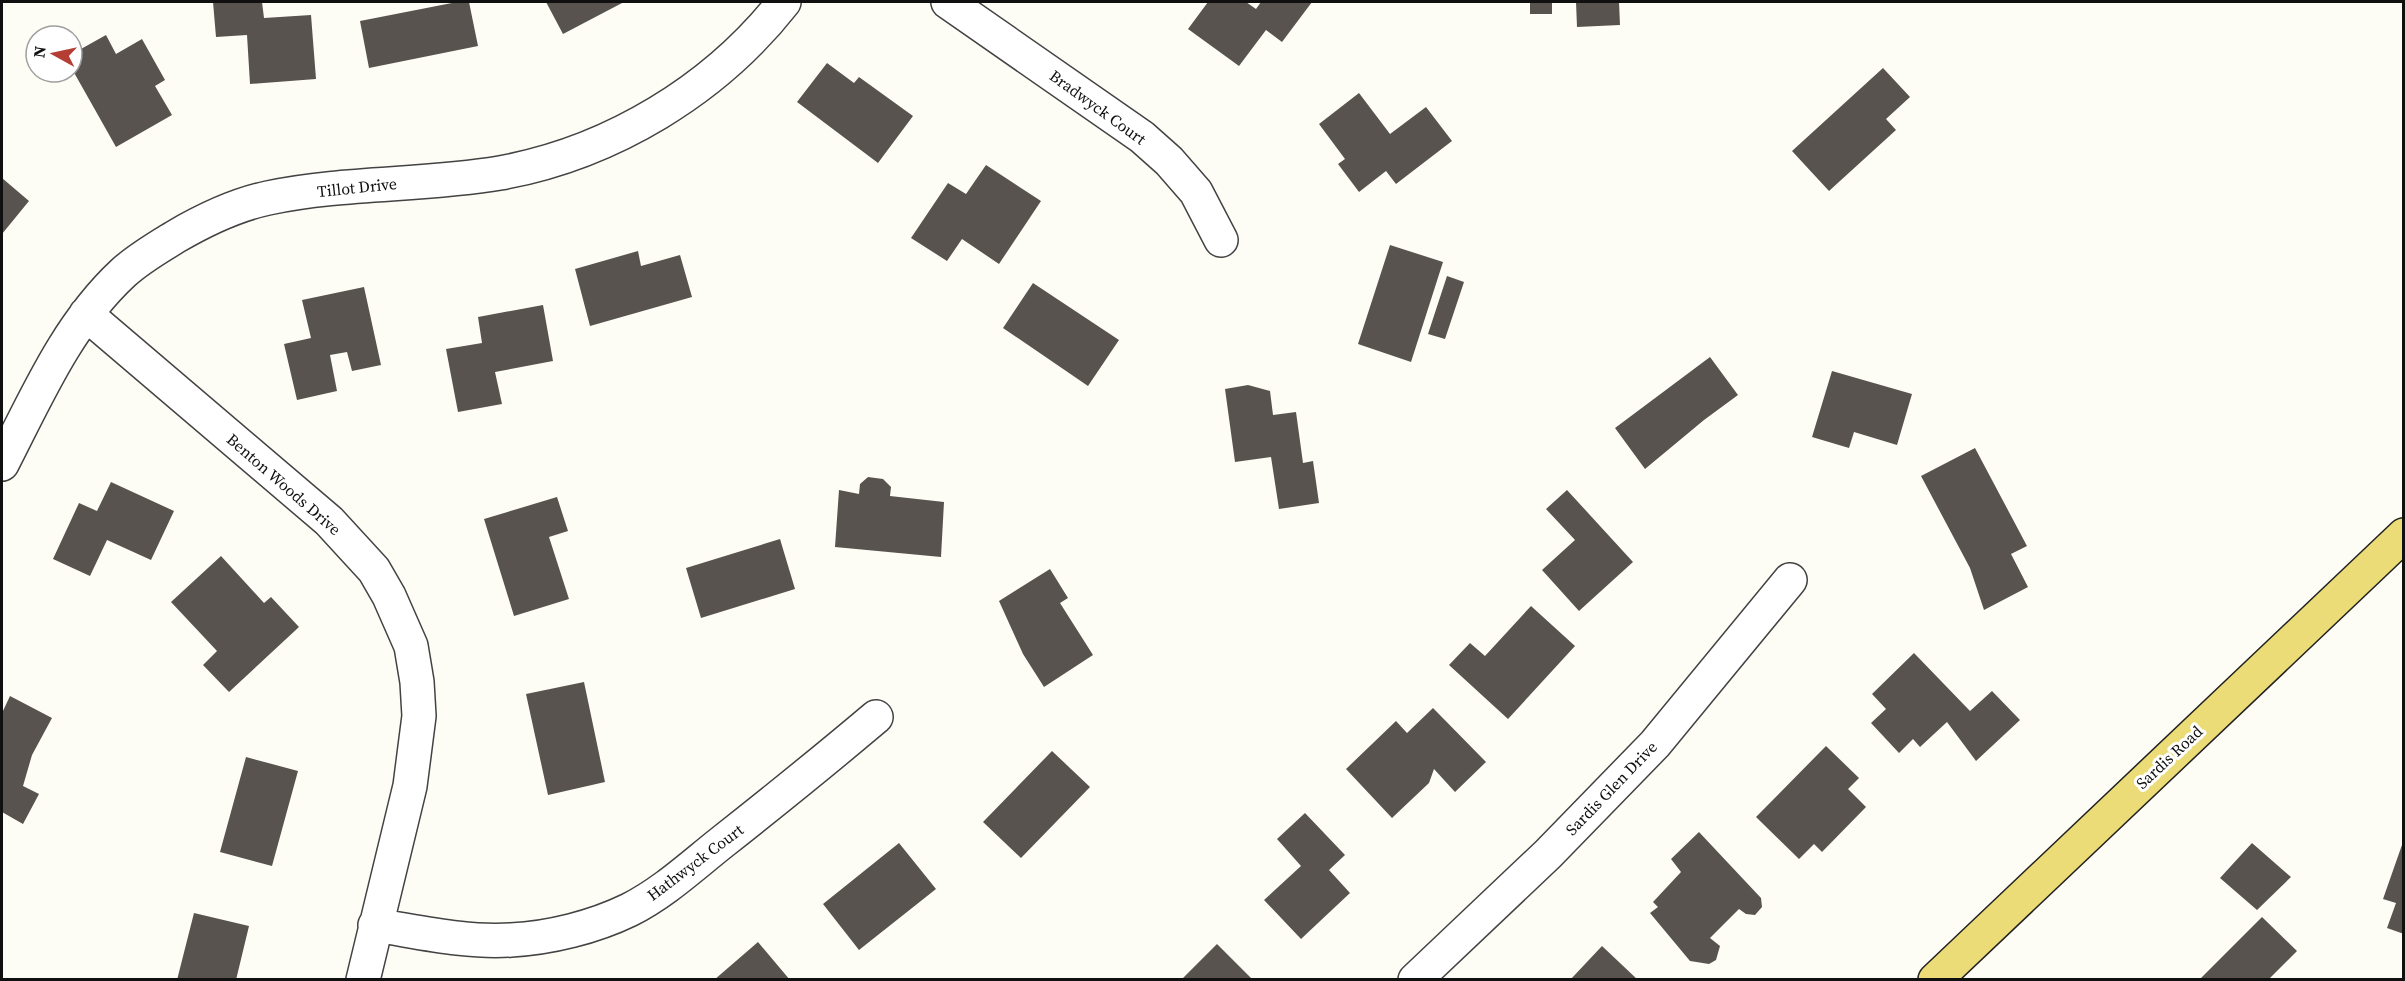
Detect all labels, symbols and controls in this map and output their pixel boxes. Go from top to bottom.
north arrow [24,24,84,84]
text: N [27,44,51,59]
street label: Bradwyck Court [1045,64,1151,150]
street label: Tillot Drive [316,172,398,202]
street label: Benton Woods Drive [222,428,346,540]
street label: Sardis Road [2131,720,2207,794]
street label: Sardis Glen Drive [1560,736,1662,840]
street label: Hathwyck Court [642,818,748,906]

